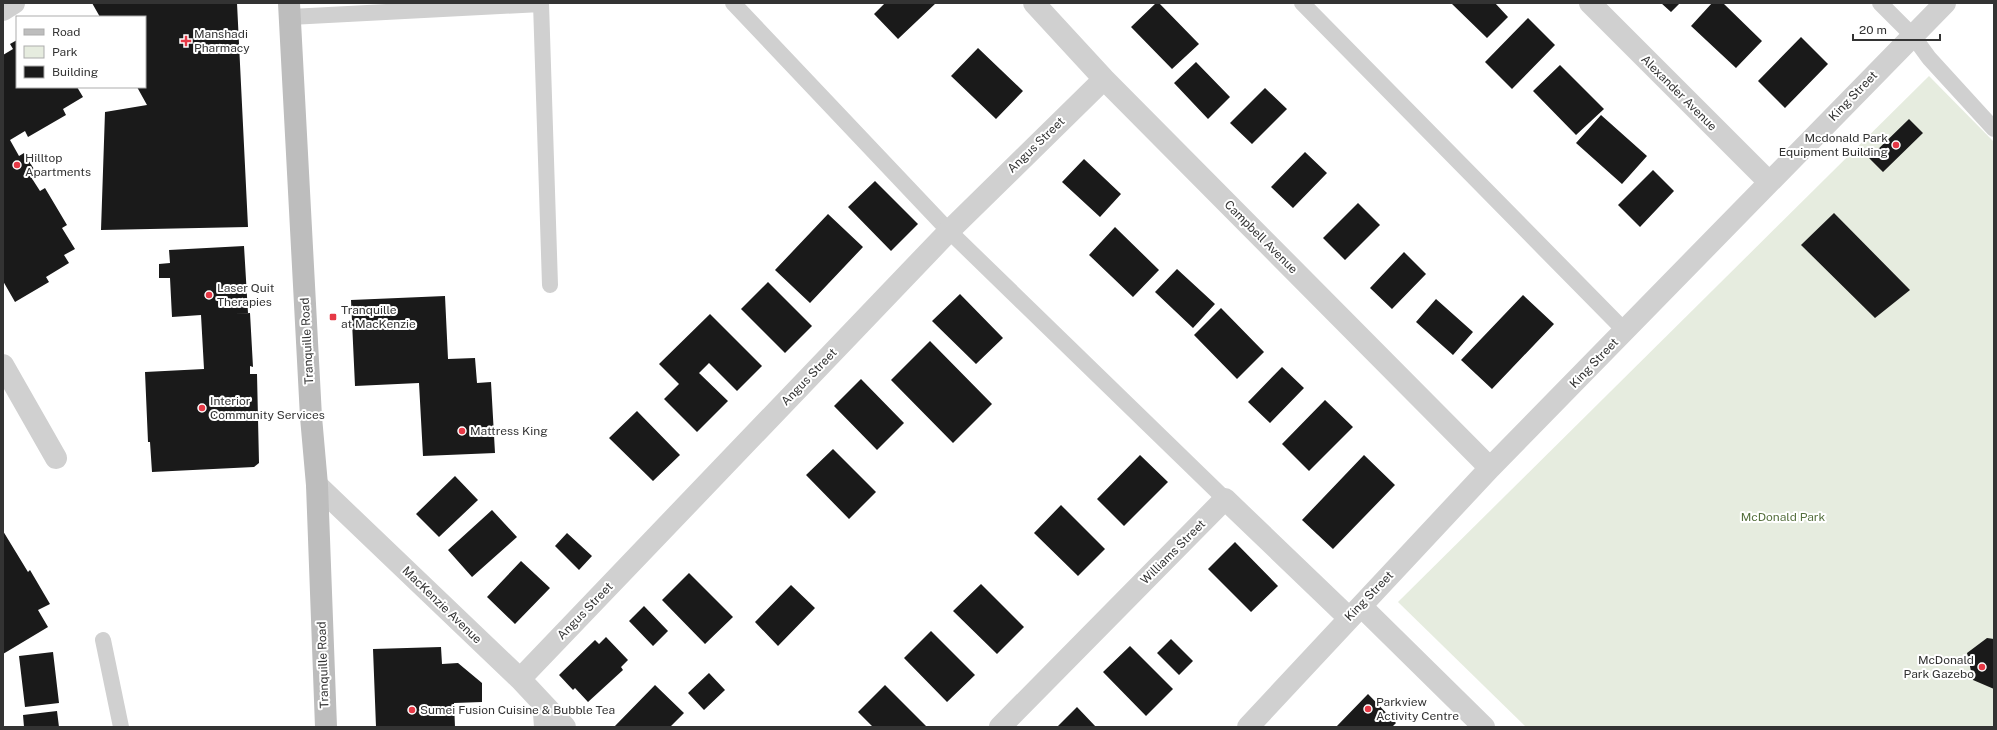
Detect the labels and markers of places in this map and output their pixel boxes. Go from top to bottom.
place label: Manshadi Pharmacy [194,27,250,55]
marker: Manshadi Pharmacy [181,36,191,46]
place label: Mcdonald Park Equipment Building [1779,131,1888,159]
marker: Mcdonald Park Equipment Building [1891,140,1901,150]
place label: Hilltop Apartments [25,151,91,179]
marker: Hilltop Apartments [12,160,22,170]
place label: Laser Quit Therapies [217,281,275,309]
marker: Laser Quit Therapies [204,290,214,300]
place label: Tranquille at MacKenzie [341,303,416,331]
marker: Tranquille at MacKenzie [328,312,338,322]
place label: Interior Community Services [210,394,325,422]
marker: Interior Community Services [197,403,207,413]
place label: Mattress King [470,424,548,438]
marker: Mattress King [457,426,467,436]
place label: McDonald Park Gazebo [1904,653,1974,681]
marker: McDonald Park Gazebo [1977,662,1987,672]
place label: Parkview Activity Centre [1376,695,1459,723]
place label: Sumei Fusion Cuisine & Bubble Tea [420,703,615,717]
marker: Parkview Activity Centre [1363,704,1373,714]
marker: Sumei Fusion Cuisine & Bubble Tea [407,705,417,715]

